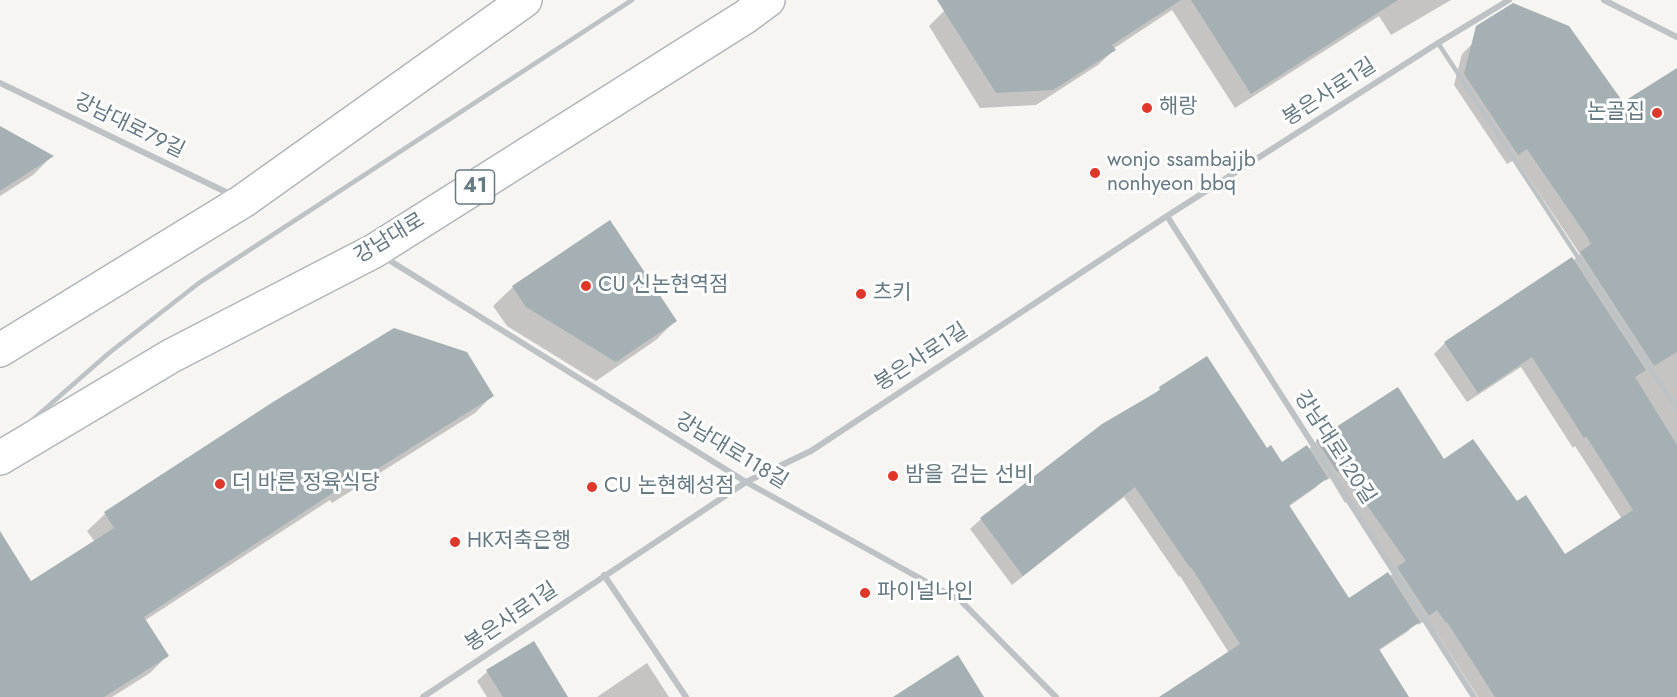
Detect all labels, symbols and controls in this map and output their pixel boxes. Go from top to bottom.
street label: 봉은사로1길 [1279,54,1381,132]
street label: 강남대로79길 [70,89,188,165]
place label: 해랑 [1159,95,1198,121]
place label: 논골집 [1587,100,1645,126]
marker: 해랑 [1140,101,1154,115]
marker: 논골집 [1650,106,1664,120]
place label: wonjo ssambajjb nonhyeon bbq [1107,148,1256,198]
marker: wonjo ssambajjb nonhyeon bbq [1088,166,1102,180]
road number: 41 [456,170,494,204]
street label: 강남대로 [350,208,430,270]
place label: CU 신논현역점 [598,273,728,299]
marker: CU 신논현역점 [579,279,593,293]
place label: 츠키 [873,281,912,307]
marker: 츠키 [854,287,868,301]
street label: 봉은사로1길 [871,319,973,397]
street label: 강남대로120길 [1288,386,1380,510]
street label: 강남대로118길 [670,409,792,495]
place label: 밤을 걷는 선비 [905,463,1034,489]
marker: 밤을 걷는 선비 [886,469,900,483]
place label: 더 바른 정육식당 [232,471,380,497]
place label: CU 논현혜성점 [604,474,734,500]
marker: 더 바른 정육식당 [213,477,227,491]
marker: CU 논현혜성점 [585,480,599,494]
place label: HK저축은행 [467,529,571,555]
marker: HK저축은행 [448,535,462,549]
street label: 봉은사로1길 [461,578,563,658]
place label: 파이널나인 [877,580,974,606]
marker: 파이널나인 [858,586,872,600]

